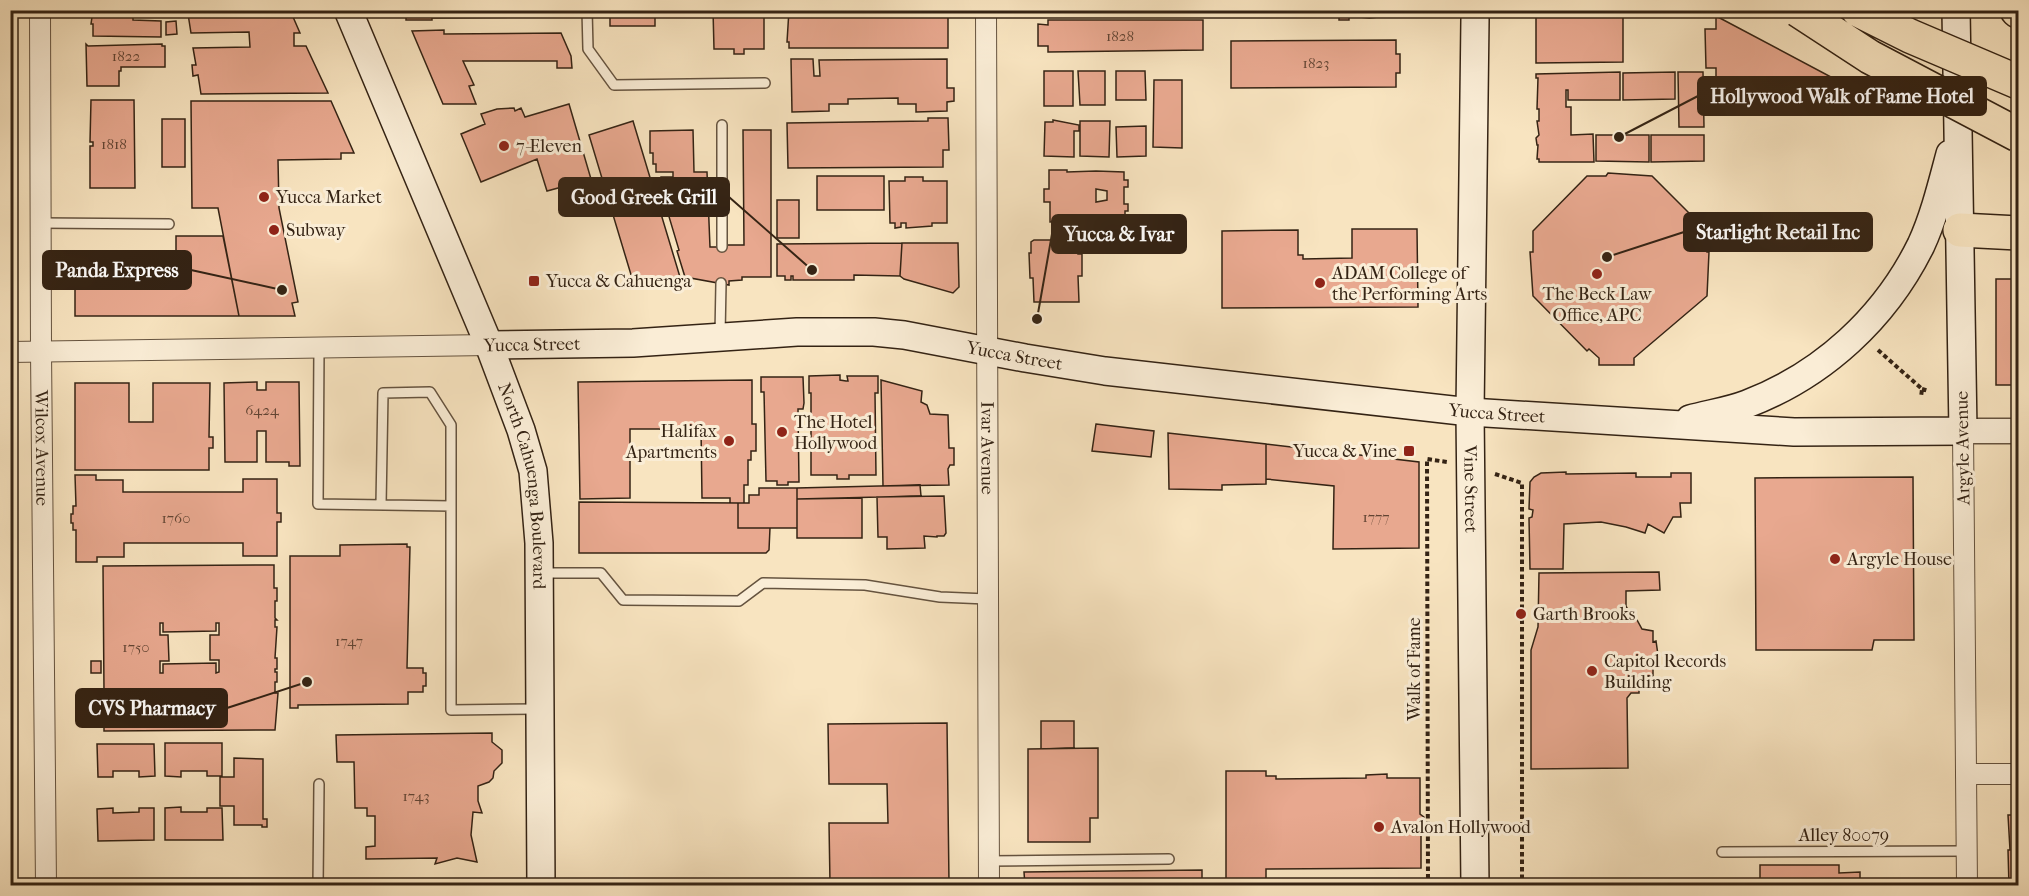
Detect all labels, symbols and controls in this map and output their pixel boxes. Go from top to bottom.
house number: 1828 [1106,27,1134,45]
house number: 1822 [112,47,140,65]
house number: 1823 [1303,54,1329,72]
callout: Hollywood Walk of Fame Hotel [1698,77,1986,115]
text: Hollywood Walk of Fame Hotel [1710,85,1974,108]
house number: 1818 [101,135,127,153]
place label: 7-Eleven [516,136,582,157]
marker: 7-Eleven [497,139,511,153]
callout: Good Greek Grill [559,178,729,216]
text: Good Greek Grill [571,186,718,209]
place label: Yucca Market [275,187,382,208]
marker: Yucca Market [257,190,271,204]
callout: Starlight Retail Inc [1684,213,1872,251]
callout: Yucca & Ivar [1052,215,1186,253]
place label: Subway [286,220,347,241]
text: Starlight Retail Inc [1696,221,1860,244]
marker: Subway [267,223,281,237]
text: Yucca & Ivar [1063,223,1175,246]
callout: Panda Express [43,251,191,289]
text: Panda Express [55,259,179,282]
place label: ADAM College of the Performing Arts [1331,263,1488,305]
marker: The Beck Law Office, APC [1590,267,1604,281]
place label: Yucca & Cahuenga [545,271,692,292]
marker: Yucca & Cahuenga [527,274,541,288]
marker: ADAM College of the Performing Arts [1313,276,1327,290]
place label: The Beck Law Office, APC [1542,284,1652,326]
street label: Yucca Street [482,334,581,356]
street label: Yucca Street [964,336,1064,375]
street label: North Cahuenga Boulevard [494,380,550,589]
street label: Wilcox Avenue [31,389,53,506]
street label: Argyle Avenue [1952,391,1975,506]
street label: Yucca Street [1447,399,1546,427]
house number: 6424 [245,401,280,419]
street label: Ivar Avenue [977,401,998,495]
place label: The Hotel Hollywood [794,412,877,454]
place label: Halifax Apartments [625,421,718,463]
marker: The Hotel Hollywood [775,425,789,439]
marker: Halifax Apartments [722,434,736,448]
place label: Yucca & Vine [1292,441,1397,462]
marker: Yucca & Vine [1402,444,1416,458]
street label: Vine Street [1460,444,1482,533]
house number: 1777 [1362,508,1390,526]
house number: 1760 [162,509,191,527]
place label: Argyle House [1846,549,1952,570]
marker: Argyle House [1828,552,1842,566]
place label: Garth Brooks [1533,604,1636,625]
marker: Garth Brooks [1514,607,1528,621]
street label: Walk of Fame [1404,617,1425,722]
house number: 1747 [335,632,363,650]
house number: 1750 [122,638,150,656]
place label: Capitol Records Building [1604,651,1726,693]
marker: Capitol Records Building [1585,664,1599,678]
callout: CVS Pharmacy [76,689,227,727]
text: CVS Pharmacy [88,697,217,720]
house number: 1743 [402,787,430,805]
place label: Avalon Hollywood [1390,817,1531,838]
marker: Avalon Hollywood [1372,820,1386,834]
street label: Alley 80079 [1798,825,1889,846]

